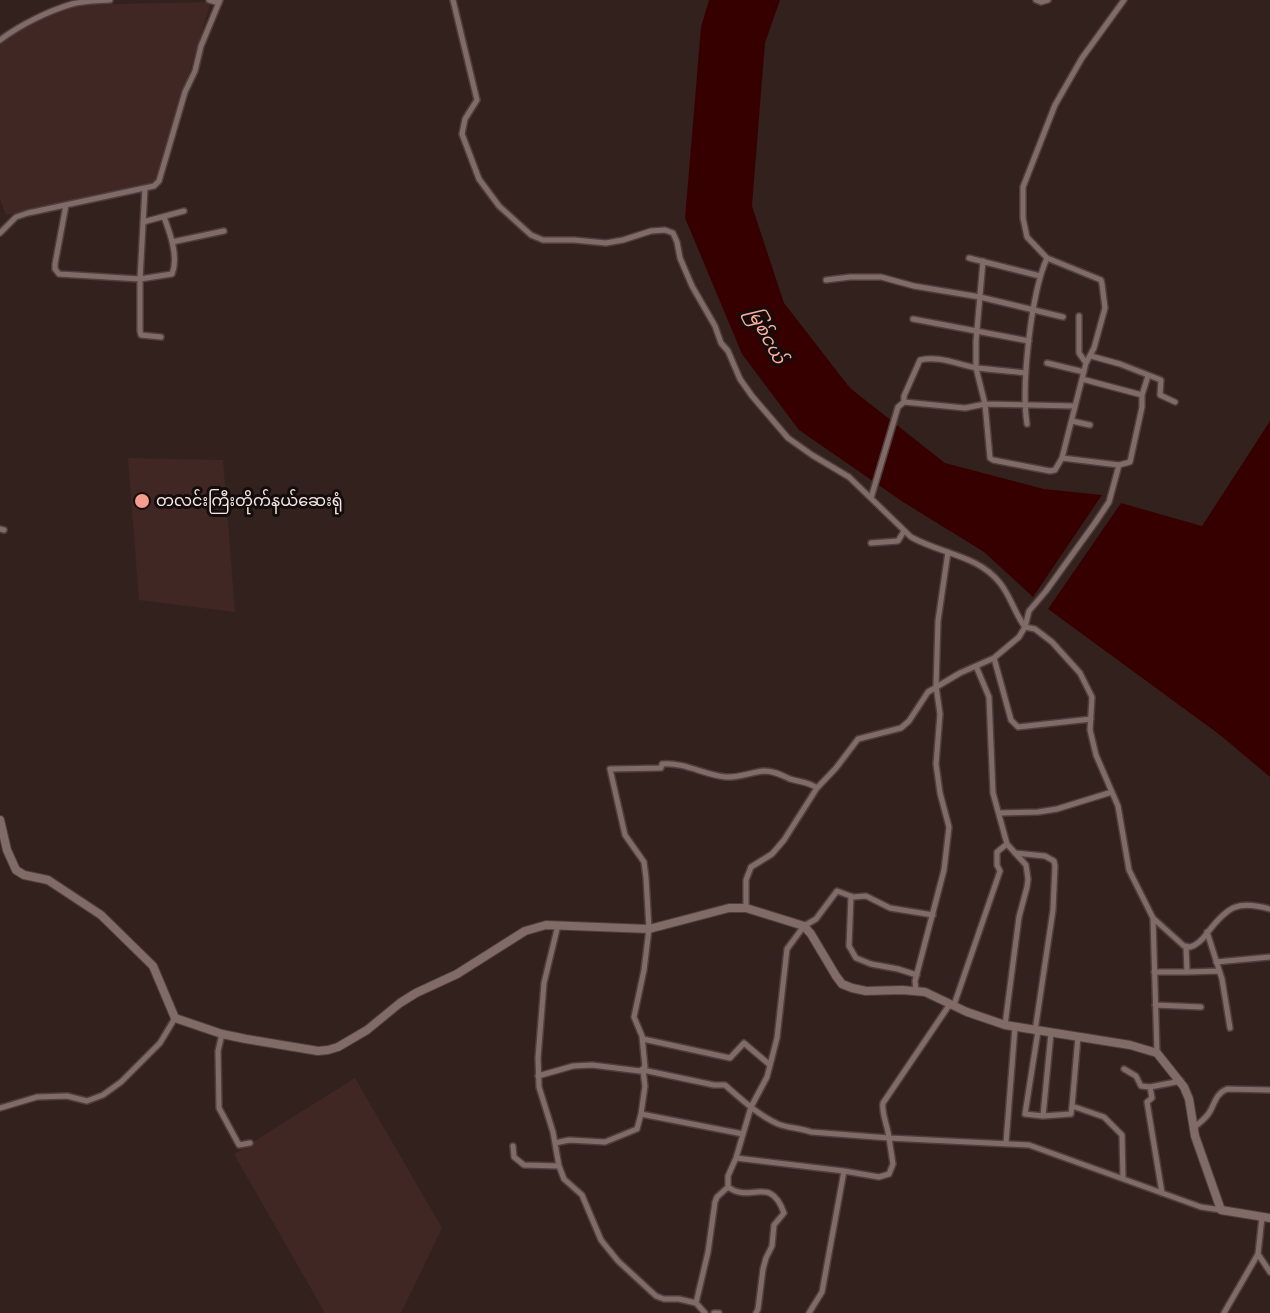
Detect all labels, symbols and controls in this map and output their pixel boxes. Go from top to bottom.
water label: မြစ်ငယ် [742,304,790,368]
place label: တလင်းကြီးတိုက်နယ်ဆေးရုံ [156,491,343,511]
marker: တလင်းကြီးတိုက်နယ်ဆေးရုံ [133,492,151,510]

